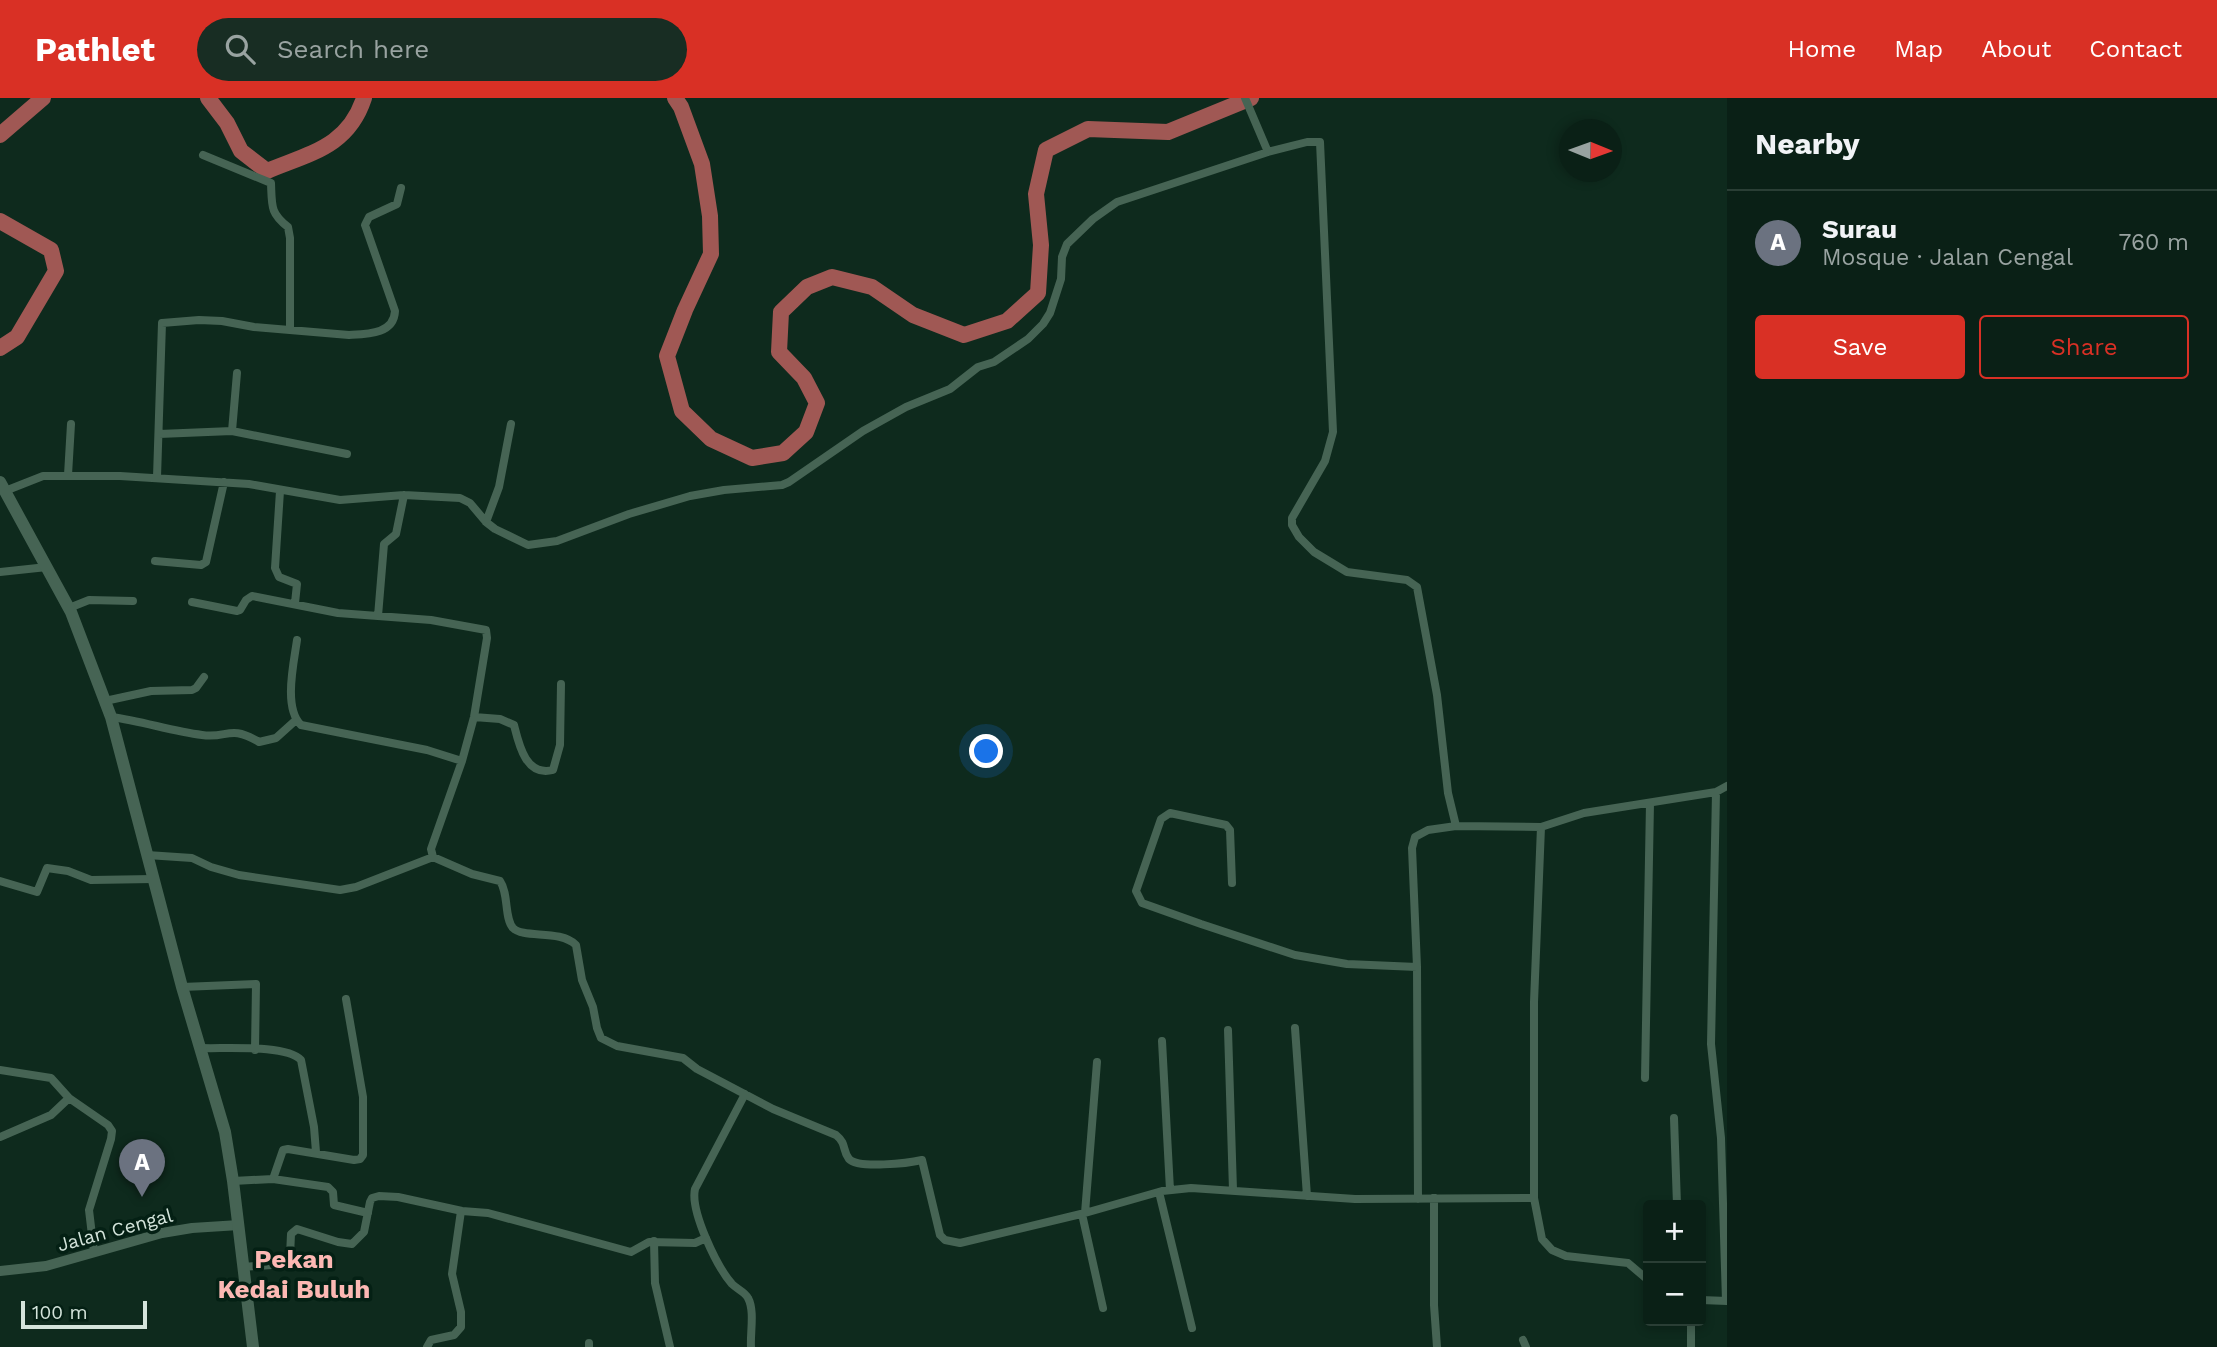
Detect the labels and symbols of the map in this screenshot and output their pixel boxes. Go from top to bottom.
north arrow [1559,119,1622,182]
your location [969,734,1003,768]
pin: A [119,1139,165,1197]
street label: Jalan Cengal [55,1204,175,1256]
district label: Pekan Kedai Buluh [218,1244,370,1304]
scale bar [21,1298,147,1330]

